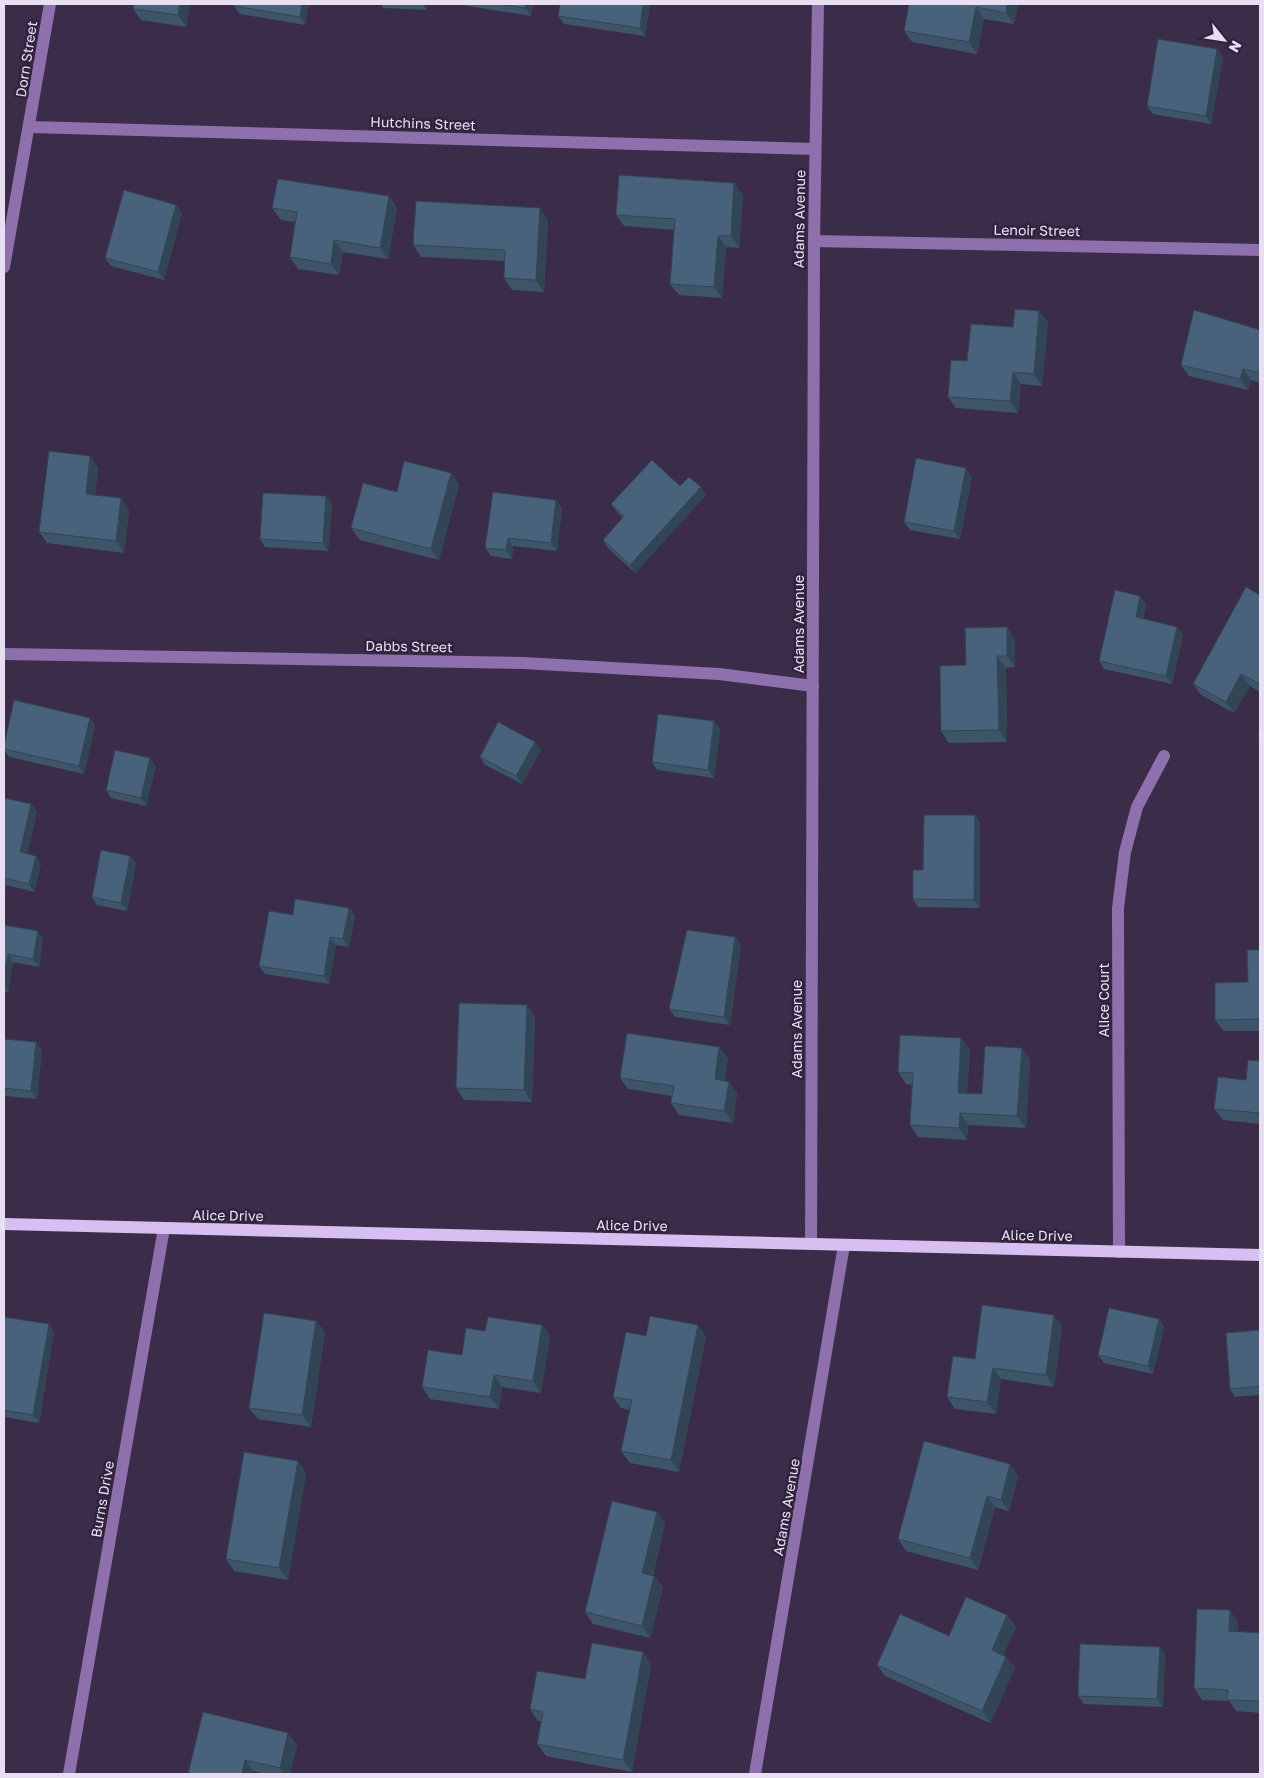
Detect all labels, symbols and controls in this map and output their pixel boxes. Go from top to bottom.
north arrow [1199,15,1249,65]
street label: Dorn Street [12,20,40,98]
text: N [1226,38,1246,56]
street label: Hutchins Street [370,113,476,133]
street label: Adams Avenue [790,170,808,268]
street label: Lenoir Street [993,221,1081,239]
street label: Adams Avenue [790,575,807,673]
street label: Dabbs Street [365,637,453,655]
street label: Alice Court [1095,963,1112,1037]
street label: Adams Avenue [788,980,805,1078]
street label: Alice Drive [192,1206,264,1224]
street label: Alice Drive [596,1216,668,1234]
street label: Alice Drive [1001,1226,1073,1244]
street label: Adams Avenue [769,1457,803,1557]
street label: Burns Drive [87,1459,117,1539]

